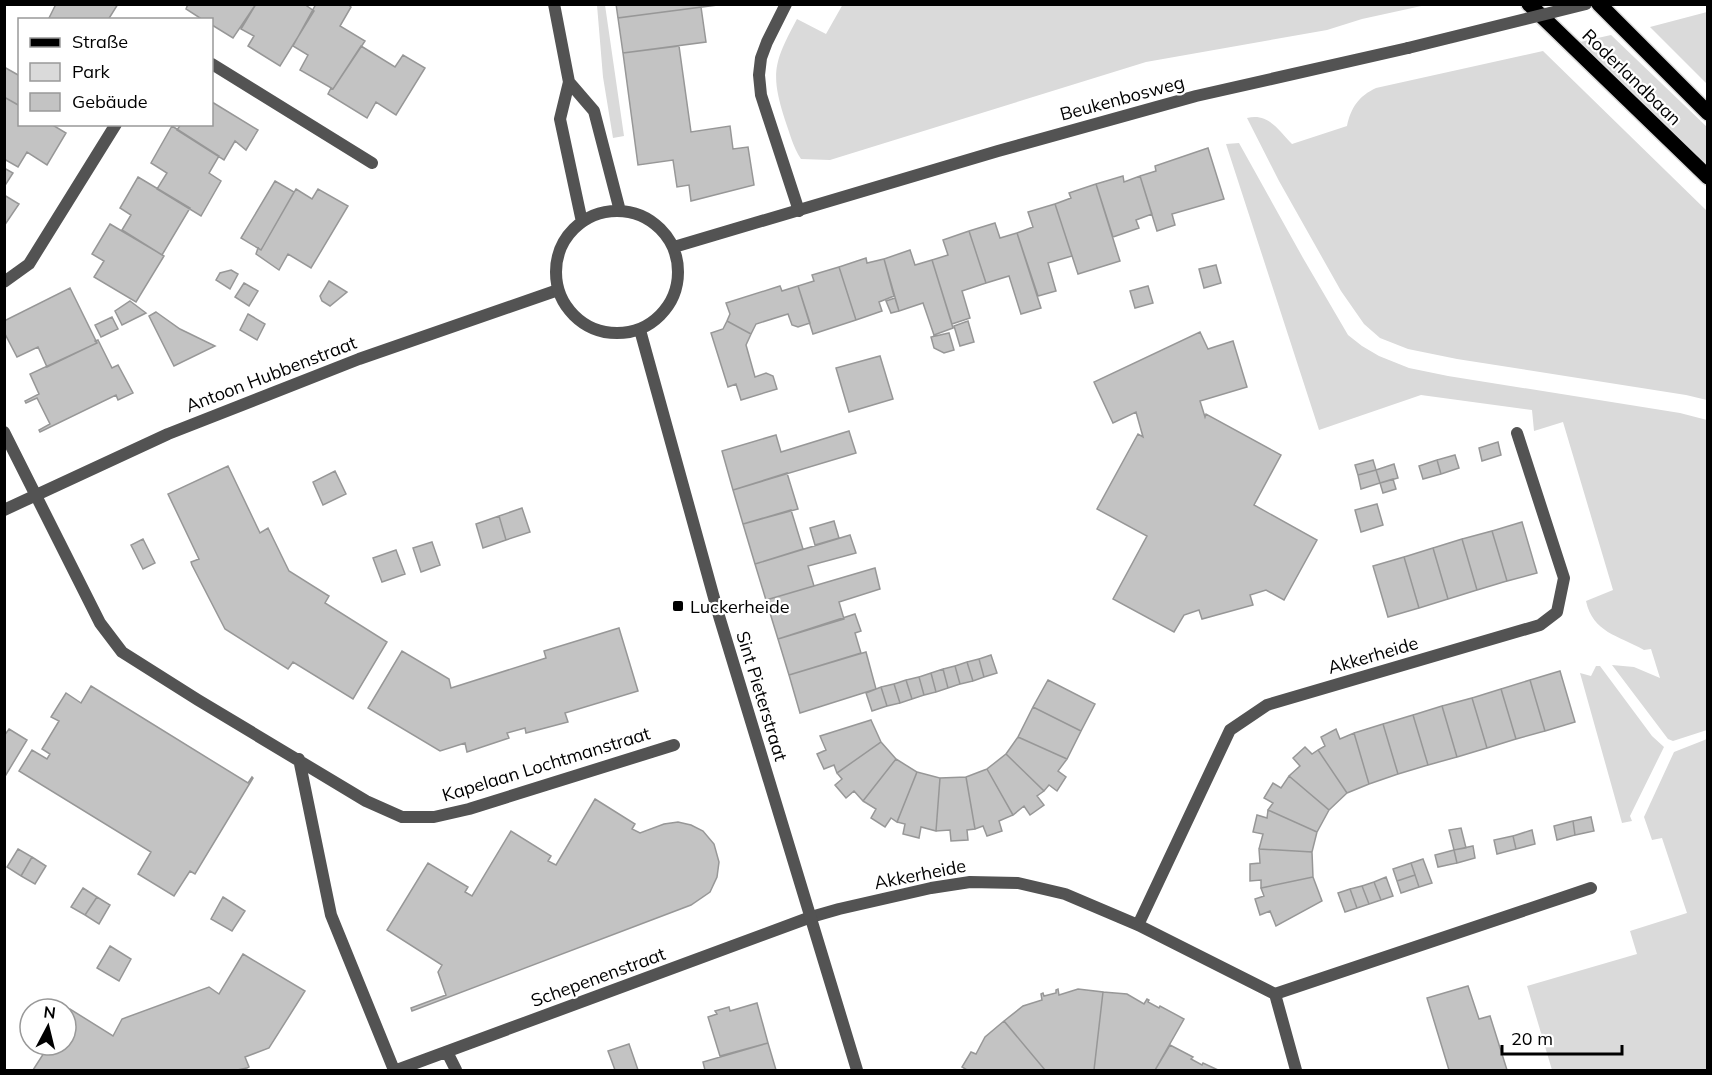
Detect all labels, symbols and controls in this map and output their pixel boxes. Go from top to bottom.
legend [18,18,213,126]
street label: Roderlandbaan [1578,24,1686,130]
text: Straße [72,30,128,53]
text: Park [72,60,111,83]
street label: Beukenbosweg [1057,70,1187,126]
text: Gebäude [72,90,148,113]
street label: Antoon Hubbenstraat [182,331,360,417]
place label: Luckerheide [690,595,790,618]
marker: Luckerheide [671,599,685,613]
street label: Sint Pieterstraat [731,628,793,764]
street label: Akkerheide [1325,631,1421,679]
street label: Kapelaan Lochtmanstraat [439,721,653,807]
street label: Akkerheide [872,854,968,894]
street label: Schepenenstraat [528,942,668,1012]
north arrow [18,997,78,1057]
text: N [43,1001,57,1023]
scale bar [1502,1018,1622,1056]
text: 20 m [1511,1027,1553,1050]

